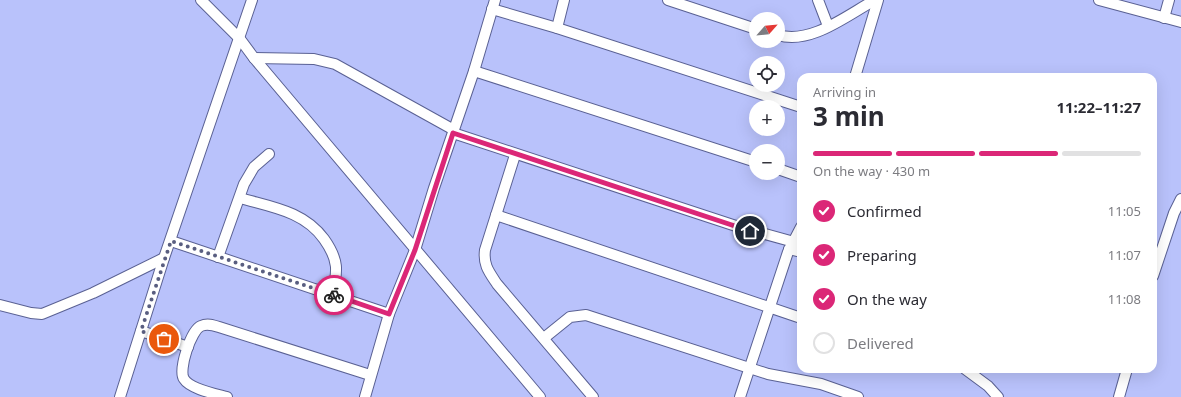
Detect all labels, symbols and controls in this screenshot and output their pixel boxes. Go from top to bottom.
north arrow [749,12,785,48]
map controls [749,12,785,180]
button: locate [749,56,785,92]
text: Arriving in [813,83,876,101]
text: 11:22–11:27 [1056,97,1141,117]
text: 3 min [813,98,885,134]
button: + [749,100,785,136]
button: − [749,144,785,180]
text: On the way · 430 m [813,162,930,180]
icon: check [813,200,835,222]
text: Confirmed [847,201,922,221]
text: 11:05 [1108,202,1141,220]
pin [733,214,767,248]
icon: home [739,220,761,242]
icon: check [813,244,835,266]
text: Preparing [847,245,917,265]
text: 11:07 [1108,246,1141,264]
courier [314,275,354,315]
icon: bike [323,284,345,306]
icon: check [813,288,835,310]
text: On the way [847,289,927,309]
text: 11:08 [1108,290,1141,308]
pin [147,322,181,356]
icon: bag [153,328,175,350]
text: Delivered [847,333,914,353]

